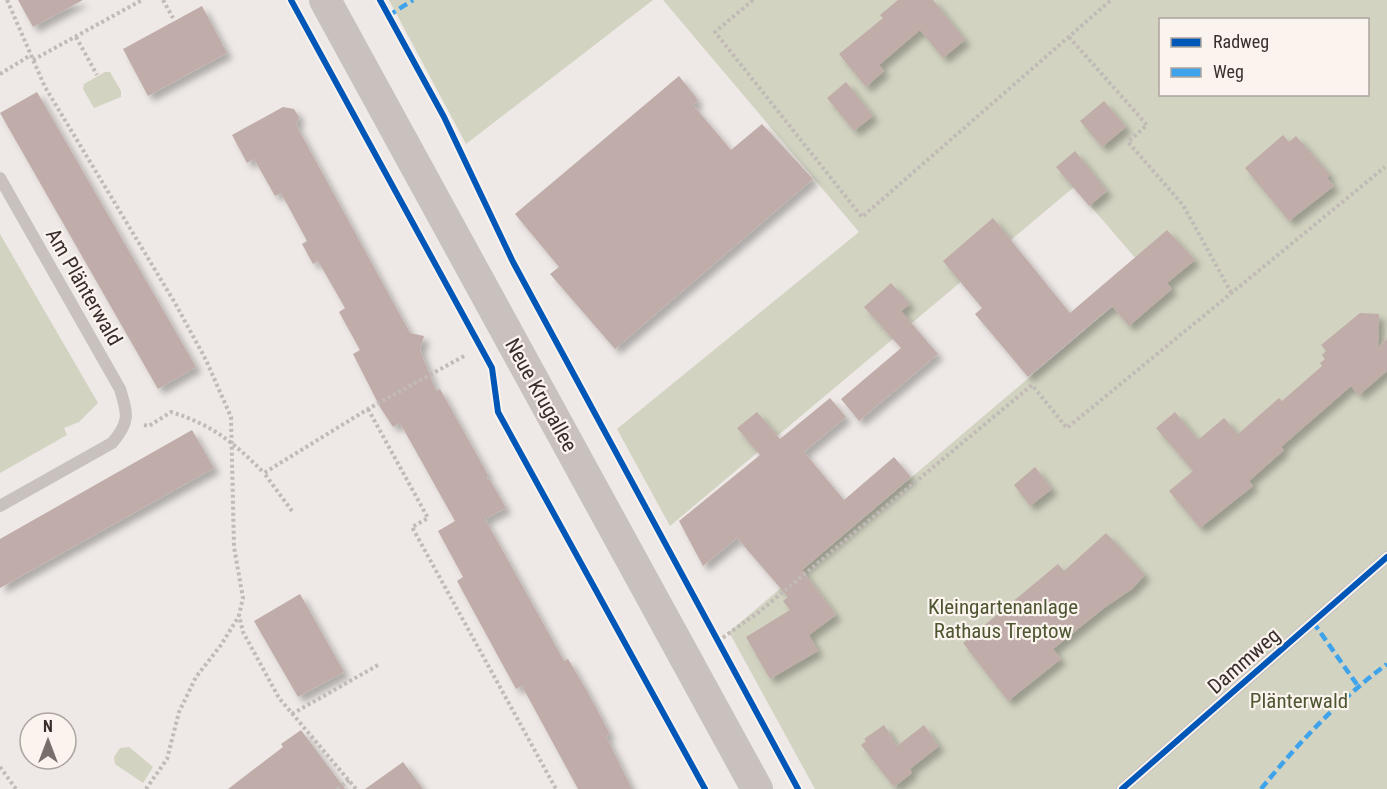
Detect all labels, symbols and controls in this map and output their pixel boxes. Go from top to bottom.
legend [1159,18,1369,96]
text: Radweg [1213,31,1269,52]
text: Weg [1213,61,1244,82]
street label: Am Plänterwald [41,224,127,350]
street label: Neue Krugallee [500,334,582,456]
park label: Kleingartenanlage Rathaus Treptow [928,595,1078,643]
street label: Dammweg [1203,623,1285,699]
park label: Plänterwald [1250,689,1348,713]
north arrow [18,711,78,771]
text: N [43,717,53,736]

